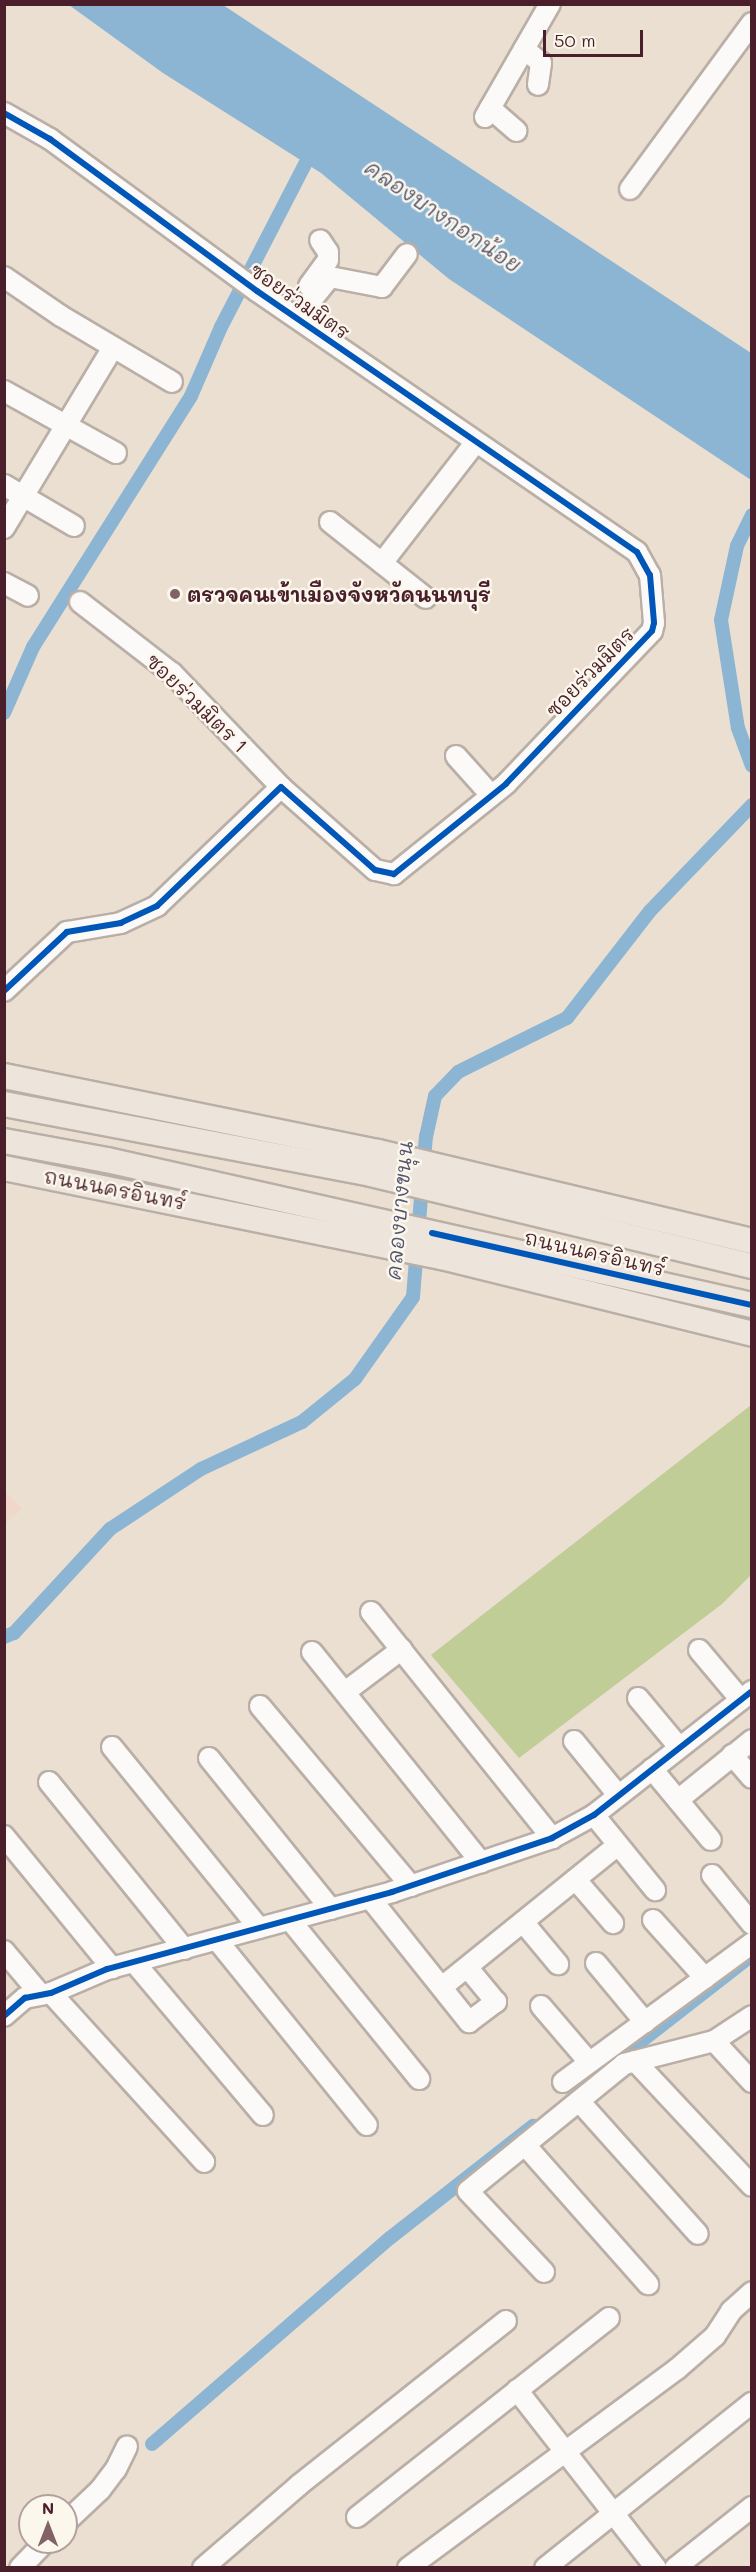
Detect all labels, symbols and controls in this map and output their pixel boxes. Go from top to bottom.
scale bar [546,18,646,56]
text: 50 m [554,28,596,52]
water label: คลองบางกอกน้อย [360,155,526,277]
street label: ซอยร่วมมิตร [245,258,355,344]
place label: ตรวจคนเข้าเมืองจังหวัดนนทบุรี [187,582,491,606]
marker: ตรวจคนเข้าเมืองจังหวัดนนทบุรี [168,587,182,601]
street label: ซอยร่วมมิตร [541,622,639,722]
street label: ซอยร่วมมิตร 1 [141,649,253,757]
water label: คลองบางขนุน [380,1139,418,1281]
street label: ถนนนครอินทร์ [42,1163,188,1215]
street label: ถนนนครอินทร์ [522,1225,668,1281]
north arrow [18,2494,78,2554]
text: N [42,2497,54,2518]

